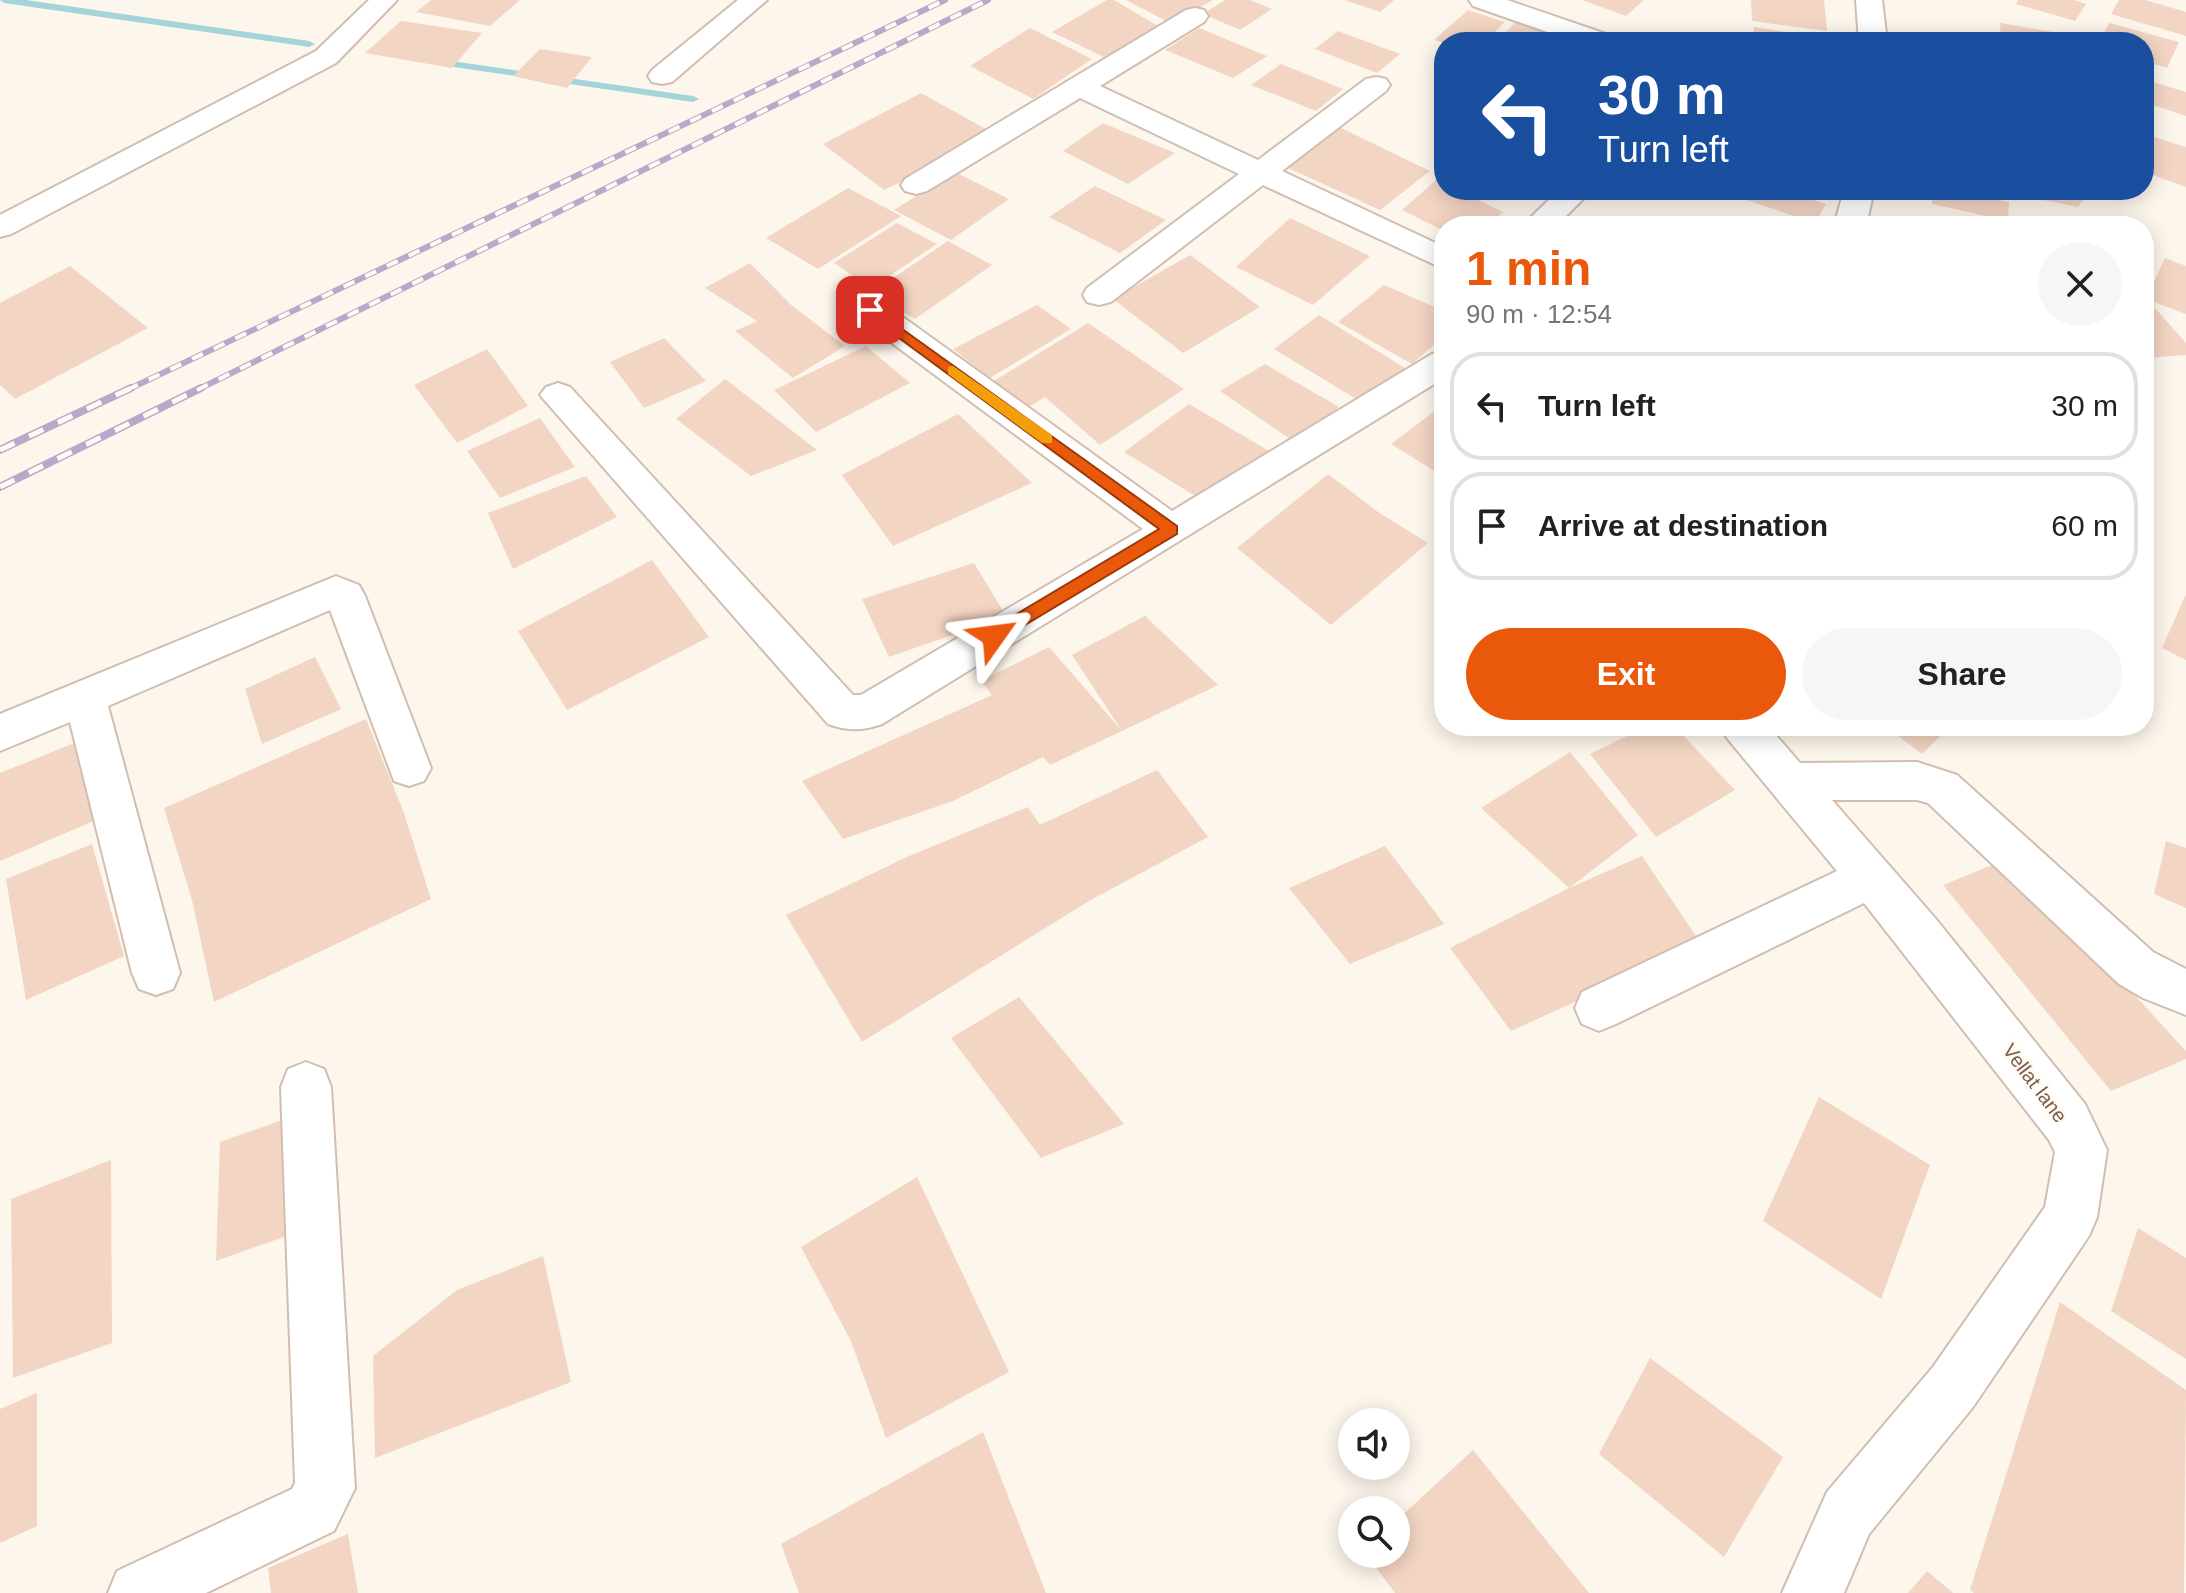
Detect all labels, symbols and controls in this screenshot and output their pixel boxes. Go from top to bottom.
text: 30 m [1598,63,1726,126]
icon: left [1466,64,1570,168]
text: Turn left [1598,129,1729,170]
text: 1 min [1466,242,1591,295]
button: close [2038,242,2122,326]
pin [836,276,904,344]
icon: arrive [848,288,892,332]
text: 90 m · 12:54 [1466,299,1612,329]
icon: left [1470,384,1514,428]
text: Turn left [1538,389,1656,422]
text: 30 m [2051,389,2118,422]
icon: arrive [1470,504,1514,548]
text: Arrive at destination [1538,509,1828,542]
text: 60 m [2051,509,2118,542]
position arrow [952,594,1036,678]
button: Exit [1466,628,1786,720]
button: Share [1802,628,2122,720]
street label: Vellat lane [1998,1040,2072,1126]
map controls [1338,1408,1410,1568]
button: sound [1338,1408,1410,1480]
button: search [1338,1496,1410,1568]

